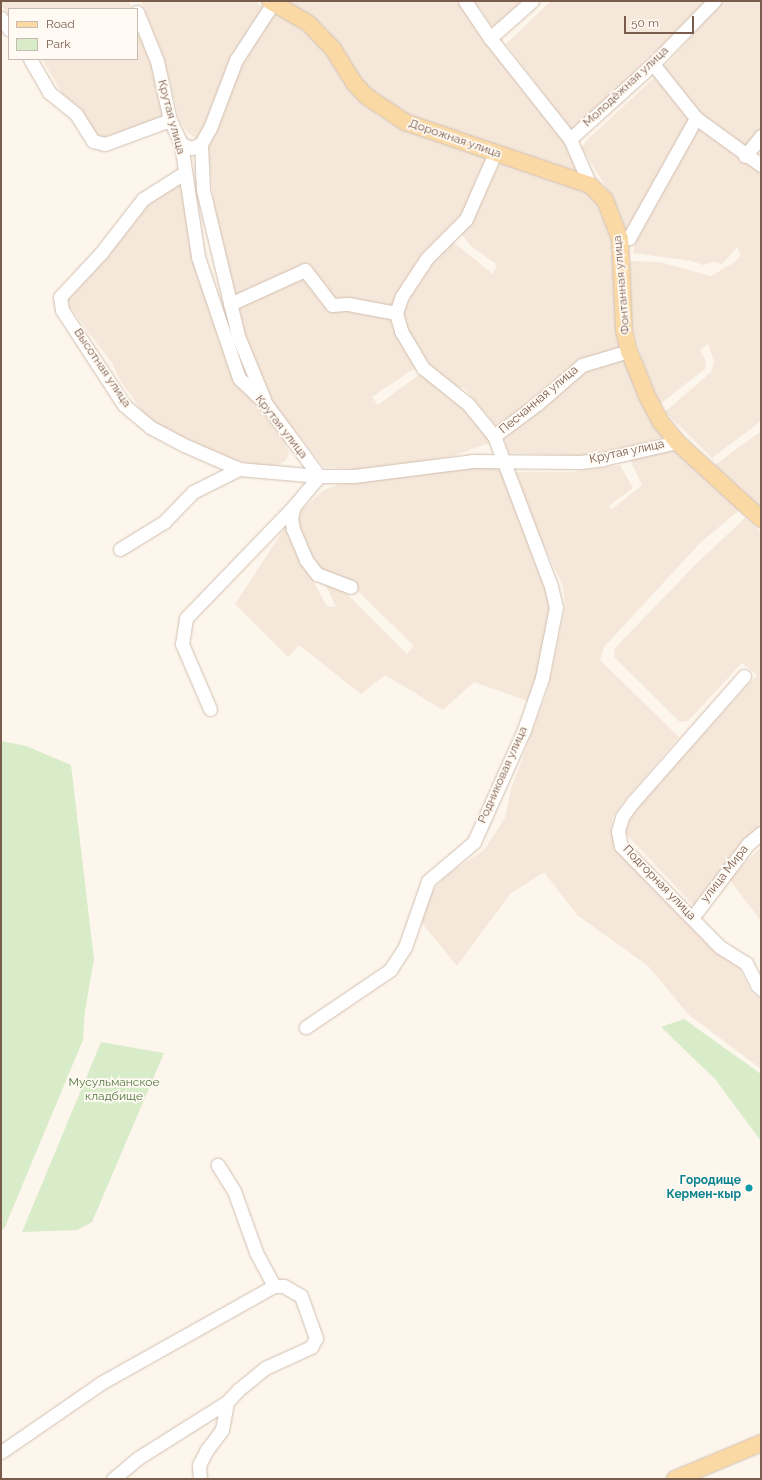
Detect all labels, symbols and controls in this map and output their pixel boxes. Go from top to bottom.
legend [8,8,138,60]
scale bar [626,8,696,34]
text: 50 m [631,16,659,30]
text: Road [46,17,75,31]
text: Park [46,37,71,51]
street label: Молодёжная улица [580,44,672,130]
street label: Крутая улица [154,78,188,156]
street label: Дорожная улица [407,116,503,162]
street label: Фонтанная улица [610,235,634,335]
street label: Высотная улица [70,326,134,410]
street label: Песчанная улица [497,363,581,437]
street label: Крутая улица [252,392,310,462]
street label: Крутая улица [588,437,666,467]
street label: Родниковая улица [475,724,531,826]
street label: Подгорная улица [619,842,699,924]
street label: улица Мира [698,843,752,905]
park label: Мусульманское кладбище [68,1076,160,1104]
place label: Городище Кермен-кыр [667,1174,741,1202]
marker: Городище Кермен-кыр [744,1183,754,1193]

